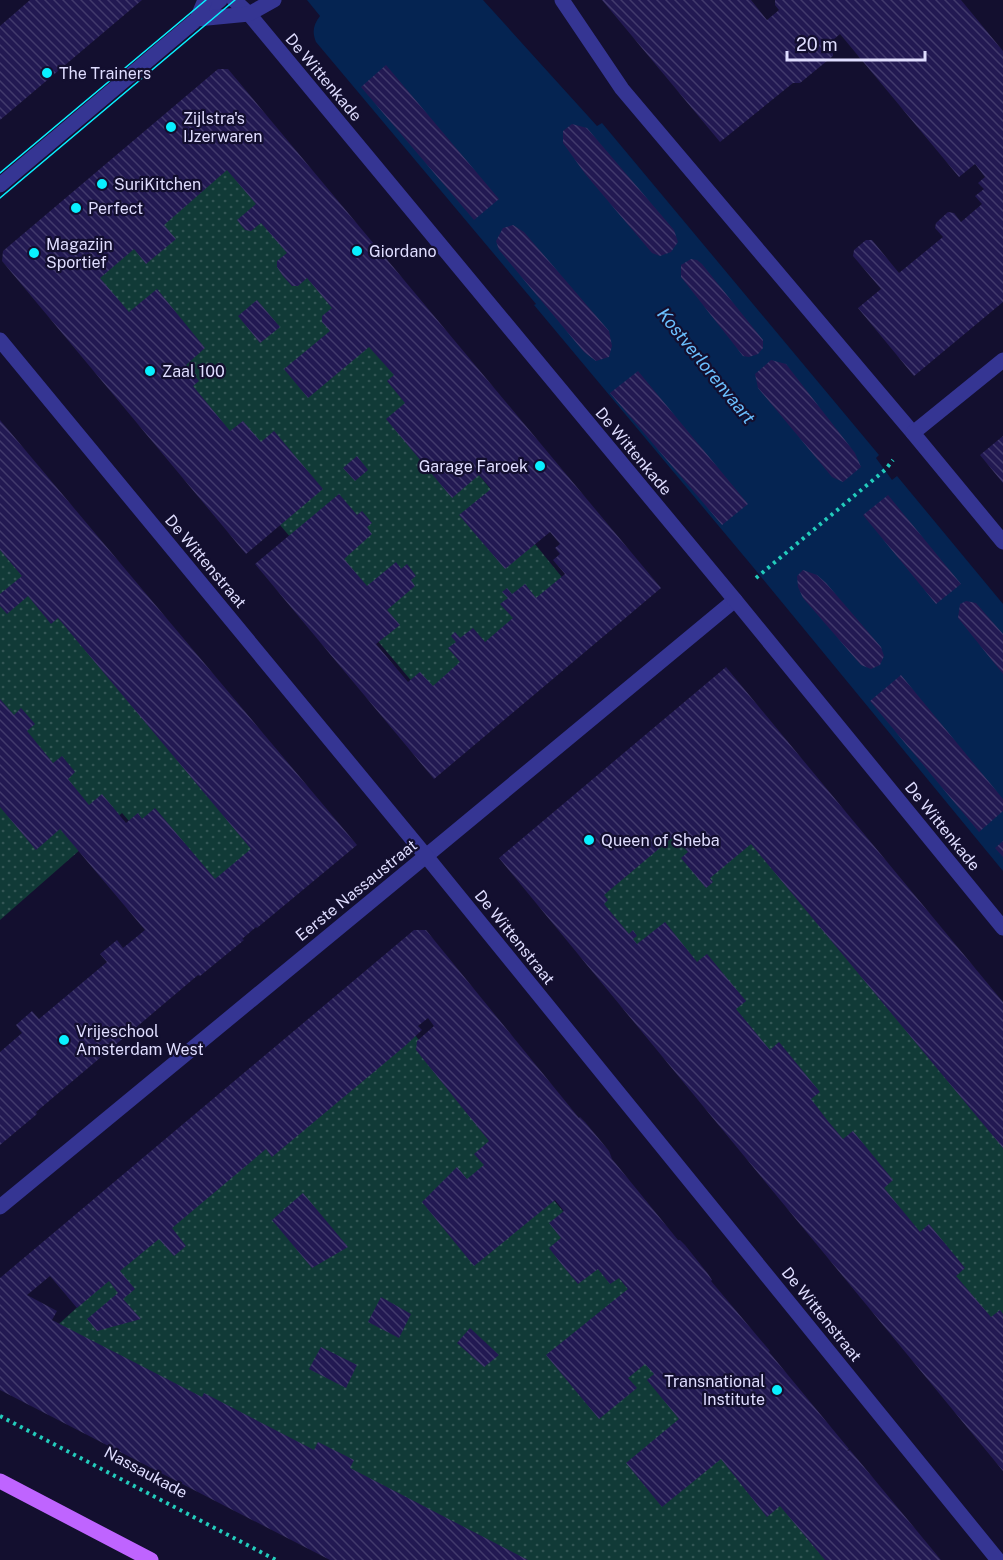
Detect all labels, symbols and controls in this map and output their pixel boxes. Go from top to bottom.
scale bar [787,24,925,62]
street label: De Wittenkade [281,30,366,125]
text: 20 m [796,34,838,55]
place label: The Trainers [59,64,151,83]
marker: The Trainers [40,66,54,80]
place label: Zijlstra's IJzerwaren [183,109,262,146]
marker: Zijlstra's IJzerwaren [164,120,178,134]
place label: SuriKitchen [114,175,201,194]
marker: SuriKitchen [95,177,109,191]
place label: Perfect [88,199,143,218]
marker: Perfect [69,201,83,215]
place label: Magazijn Sportief [46,235,113,272]
place label: Giordano [369,242,437,261]
marker: Giordano [350,244,364,258]
marker: Magazijn Sportief [27,246,41,260]
water label: Kostverlorenvaart [653,303,760,428]
place label: Zaal 100 [162,362,225,381]
marker: Zaal 100 [143,364,157,378]
street label: De Wittenkade [591,404,676,499]
place label: Garage Faroek [419,457,528,476]
marker: Garage Faroek [533,459,547,473]
street label: De Wittenstraat [161,511,250,612]
street label: De Wittenkade [901,778,984,875]
place label: Queen of Sheba [601,831,720,850]
marker: Queen of Sheba [582,833,596,847]
street label: Eerste Nassaustraat [292,836,421,945]
street label: De Wittenstraat [471,886,559,988]
place label: Vrijeschool Amsterdam West [76,1022,204,1059]
marker: Vrijeschool Amsterdam West [57,1033,71,1047]
street label: De Wittenstraat [778,1263,866,1365]
place label: Transnational Institute [664,1372,765,1409]
marker: Transnational Institute [770,1383,784,1397]
street label: Nassaukade [101,1443,191,1502]

